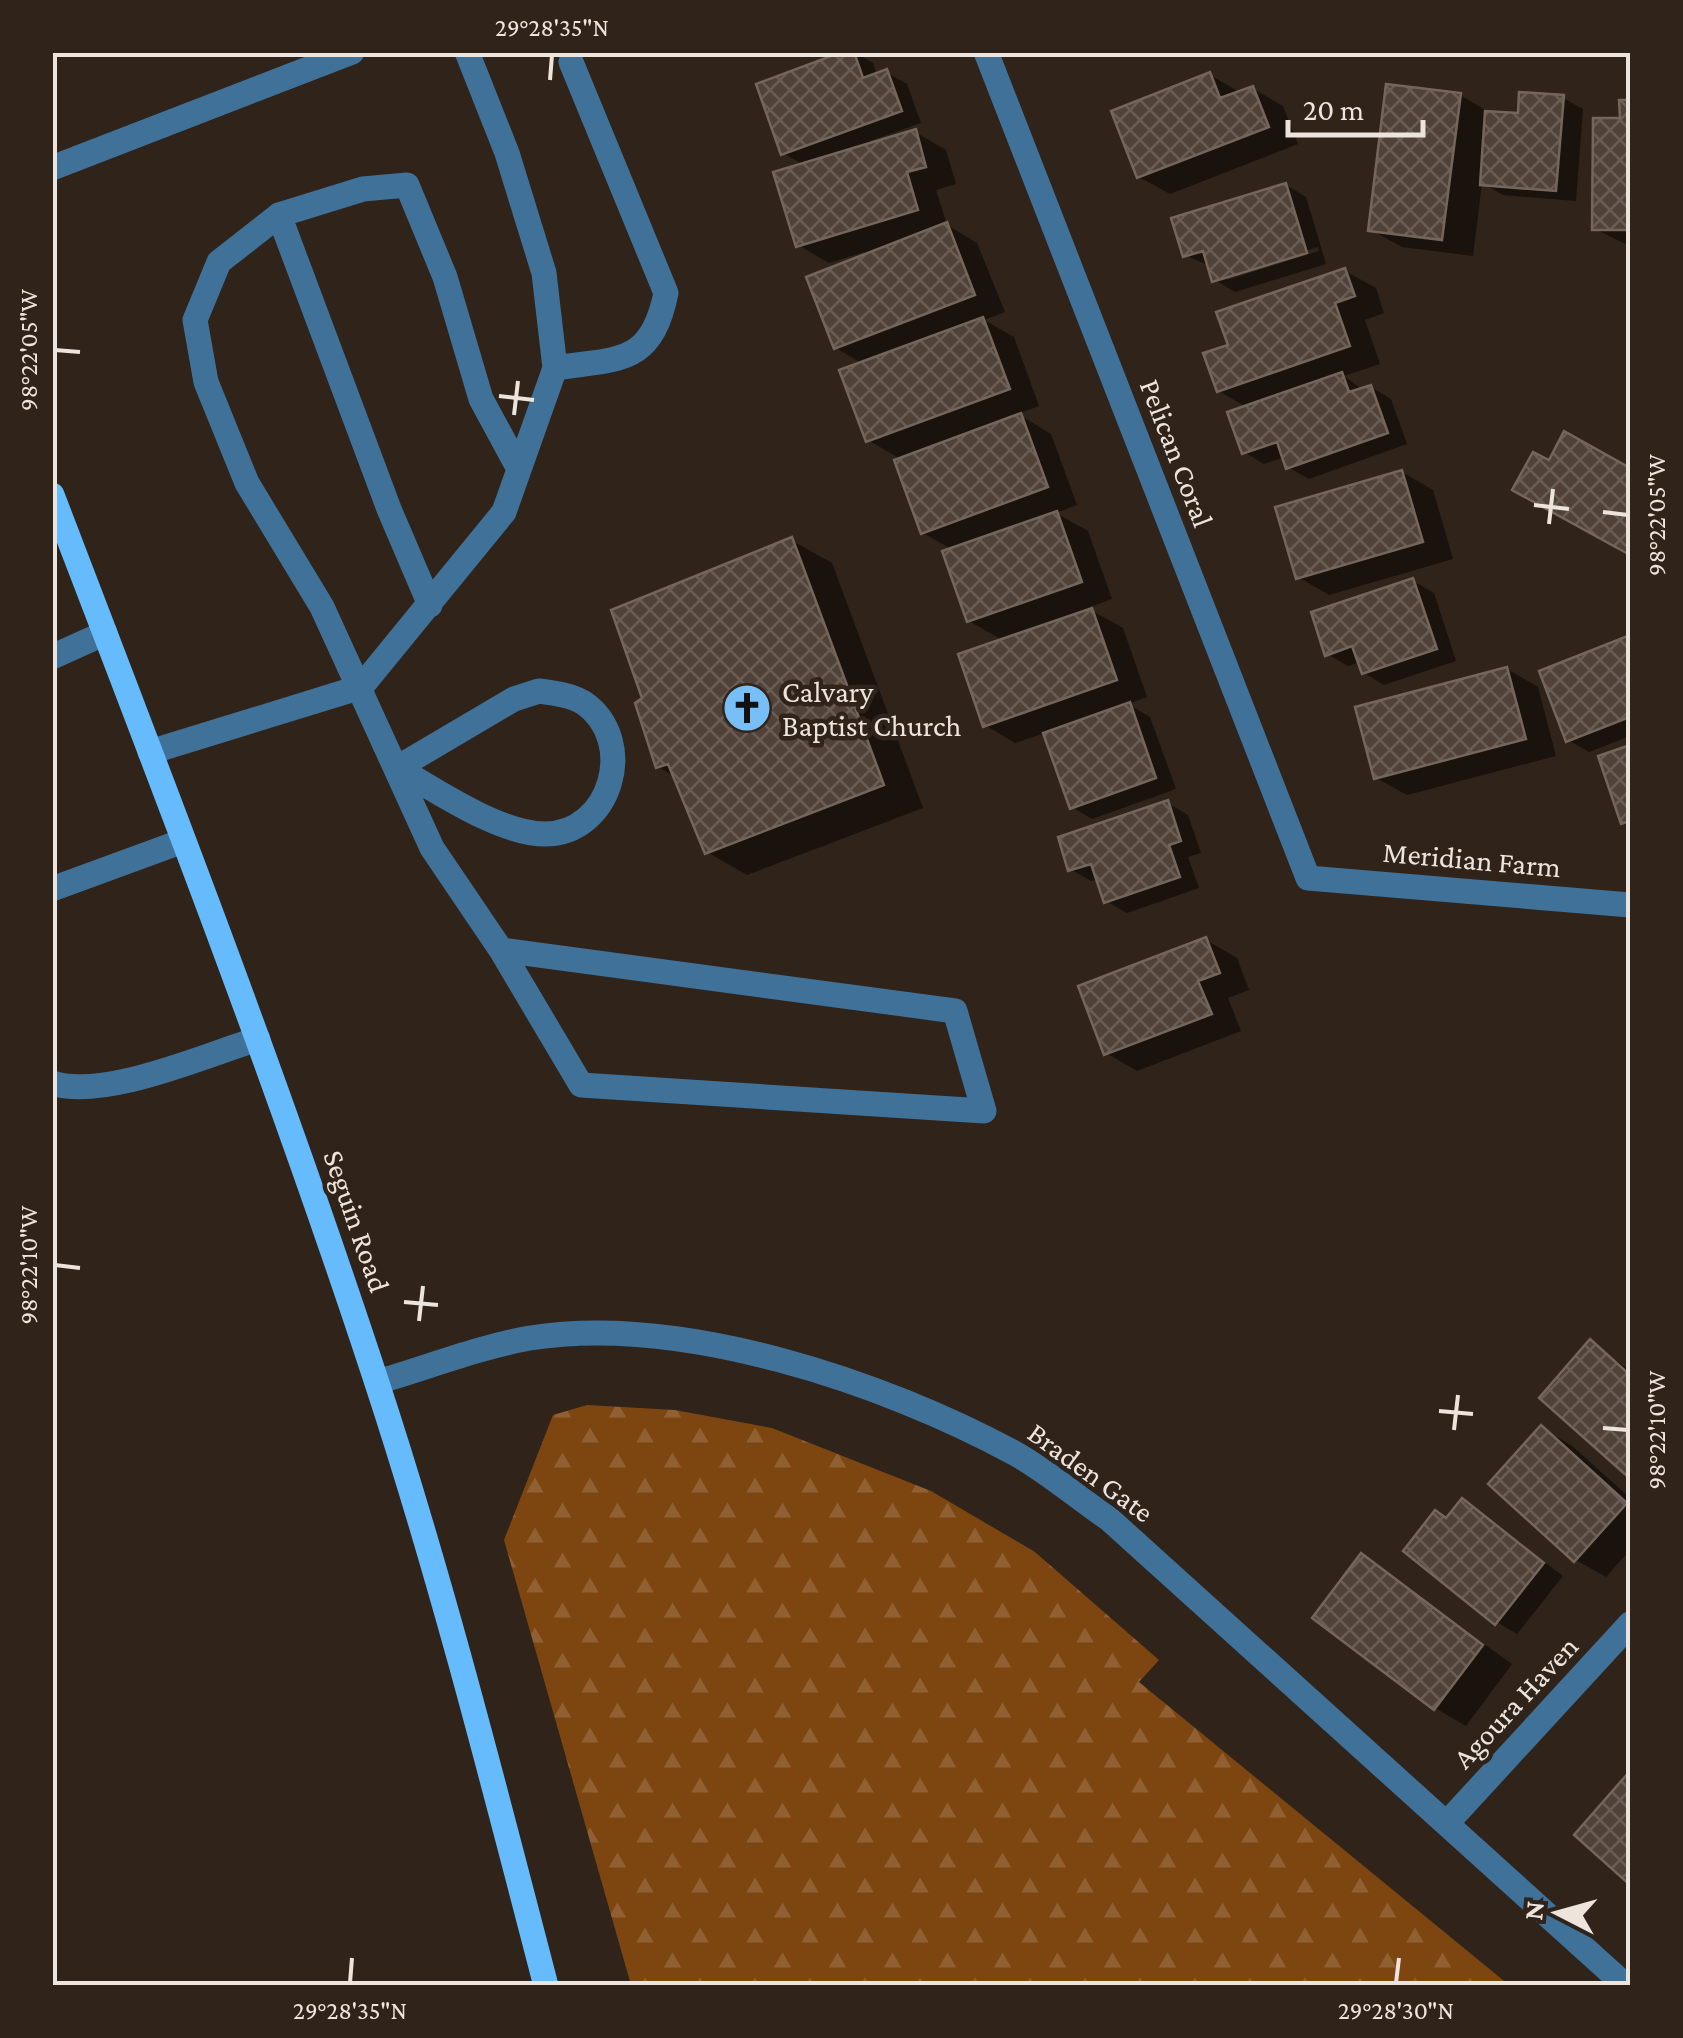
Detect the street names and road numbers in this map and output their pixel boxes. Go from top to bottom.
street label: Pelican Coral [1134,374,1220,532]
street label: Meridian Farm [1382,835,1562,883]
street label: Seguin Road [316,1146,397,1297]
street label: Braden Gate [1022,1415,1160,1529]
street label: Agoura Haven [1446,1629,1585,1775]

